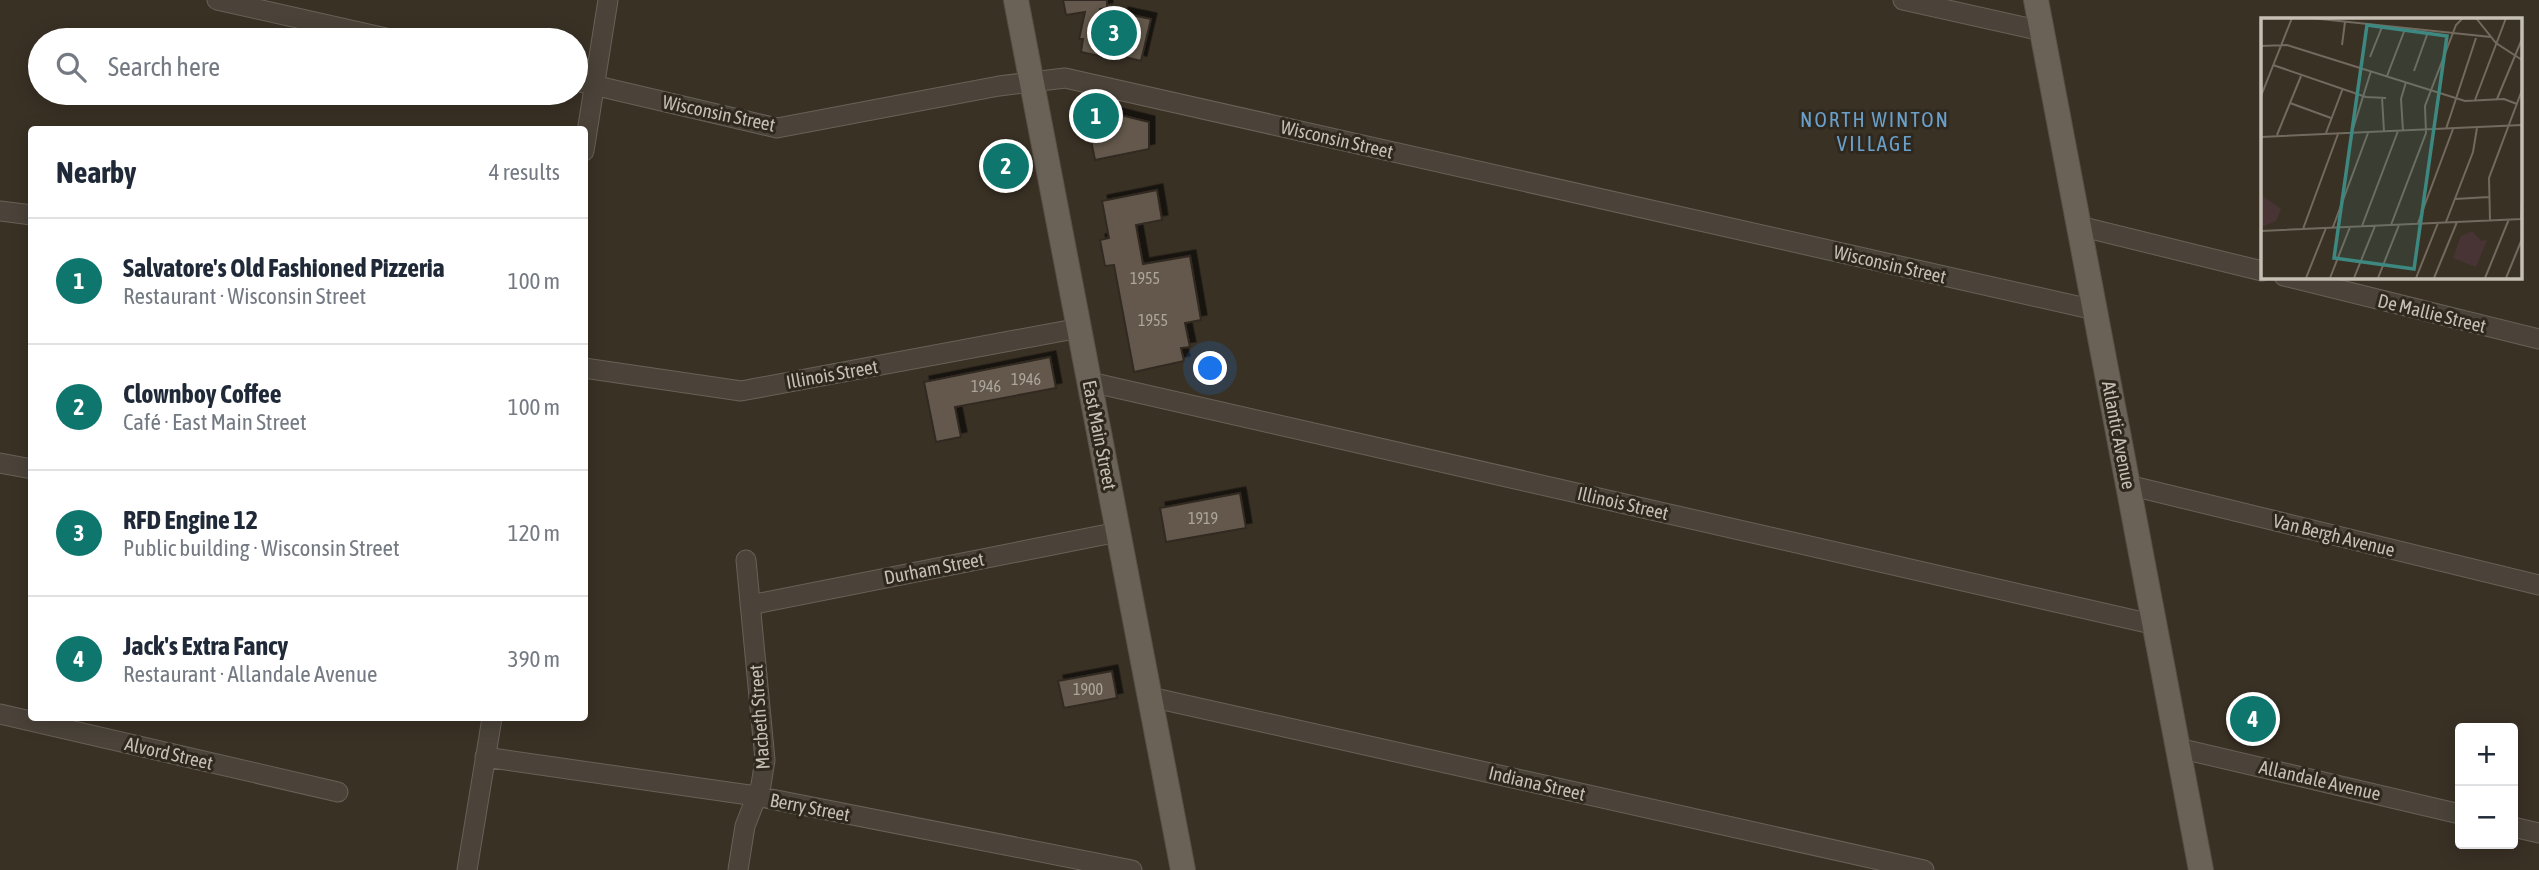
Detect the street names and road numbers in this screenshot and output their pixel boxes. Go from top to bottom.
street label: Wisconsin Street [661,90,777,136]
street label: Wisconsin Street [1279,115,1395,163]
street label: Wisconsin Street [1832,240,1948,288]
street label: De Mallie Street [2376,289,2488,337]
street label: Illinois Street [784,355,880,393]
street label: East Main Street [1079,378,1121,492]
street label: Atlantic Avenue [2098,379,2140,491]
street label: Illinois Street [1575,482,1671,524]
street label: Van Bergh Avenue [2271,509,2397,561]
street label: Durham Street [882,548,986,588]
street label: Macbeth Street [744,664,774,770]
street label: Alvord Street [123,732,215,774]
street label: Allandale Avenue [2257,755,2383,805]
street label: Indiana Street [1486,761,1588,805]
street label: Berry Street [768,788,852,826]

